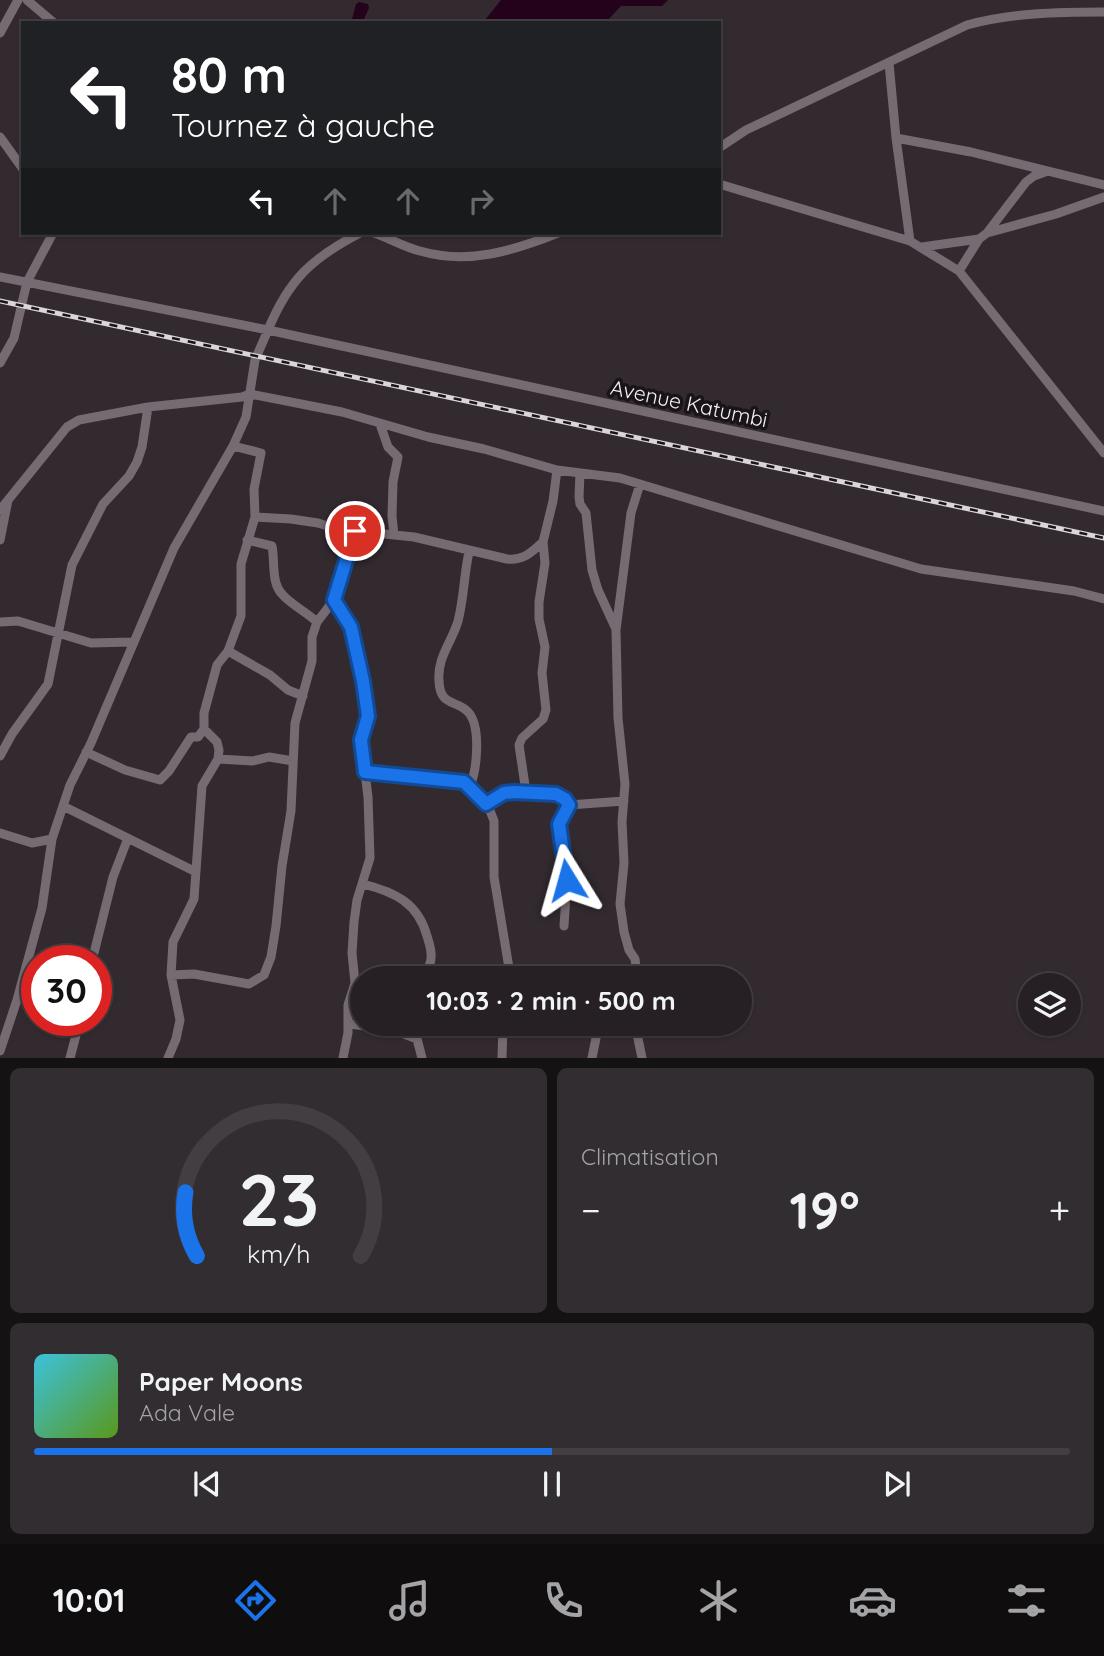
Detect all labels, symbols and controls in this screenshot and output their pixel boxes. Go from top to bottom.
text: 80 m [171,44,287,105]
icon: left [56,49,147,140]
text: Tournez à gauche [171,105,435,145]
icon: left [243,182,281,220]
icon: ahead [316,182,354,220]
icon: ahead [389,182,427,220]
icon: right [462,182,500,220]
street label: Avenue Katumbi [608,374,770,432]
pin [325,501,385,561]
icon: arrive [336,512,374,550]
position arrow [530,843,604,917]
speed limit sign: 30 [21,945,112,1036]
map controls [1018,973,1081,1036]
button: layers [1018,973,1081,1036]
text: 10:03 · 2 min · 500 m [426,984,676,1017]
text: Climatisation [581,1142,719,1171]
text: 23 [238,1154,319,1245]
text: 19° [790,1177,860,1242]
text: − [581,1186,601,1234]
text: + [1049,1186,1070,1234]
text: km/h [247,1238,310,1269]
text: Paper Moons [139,1365,303,1398]
text: Ada Vale [139,1398,235,1427]
icon: previous [188,1465,226,1503]
icon: pause [533,1465,571,1503]
icon: next [878,1465,916,1503]
icon: directions [231,1576,280,1625]
icon: music [385,1576,434,1625]
icon: phone [539,1576,588,1625]
icon: climate [694,1576,743,1625]
icon: car [848,1576,897,1625]
icon: filters [1002,1576,1051,1625]
text: 10:01 [53,1580,126,1620]

